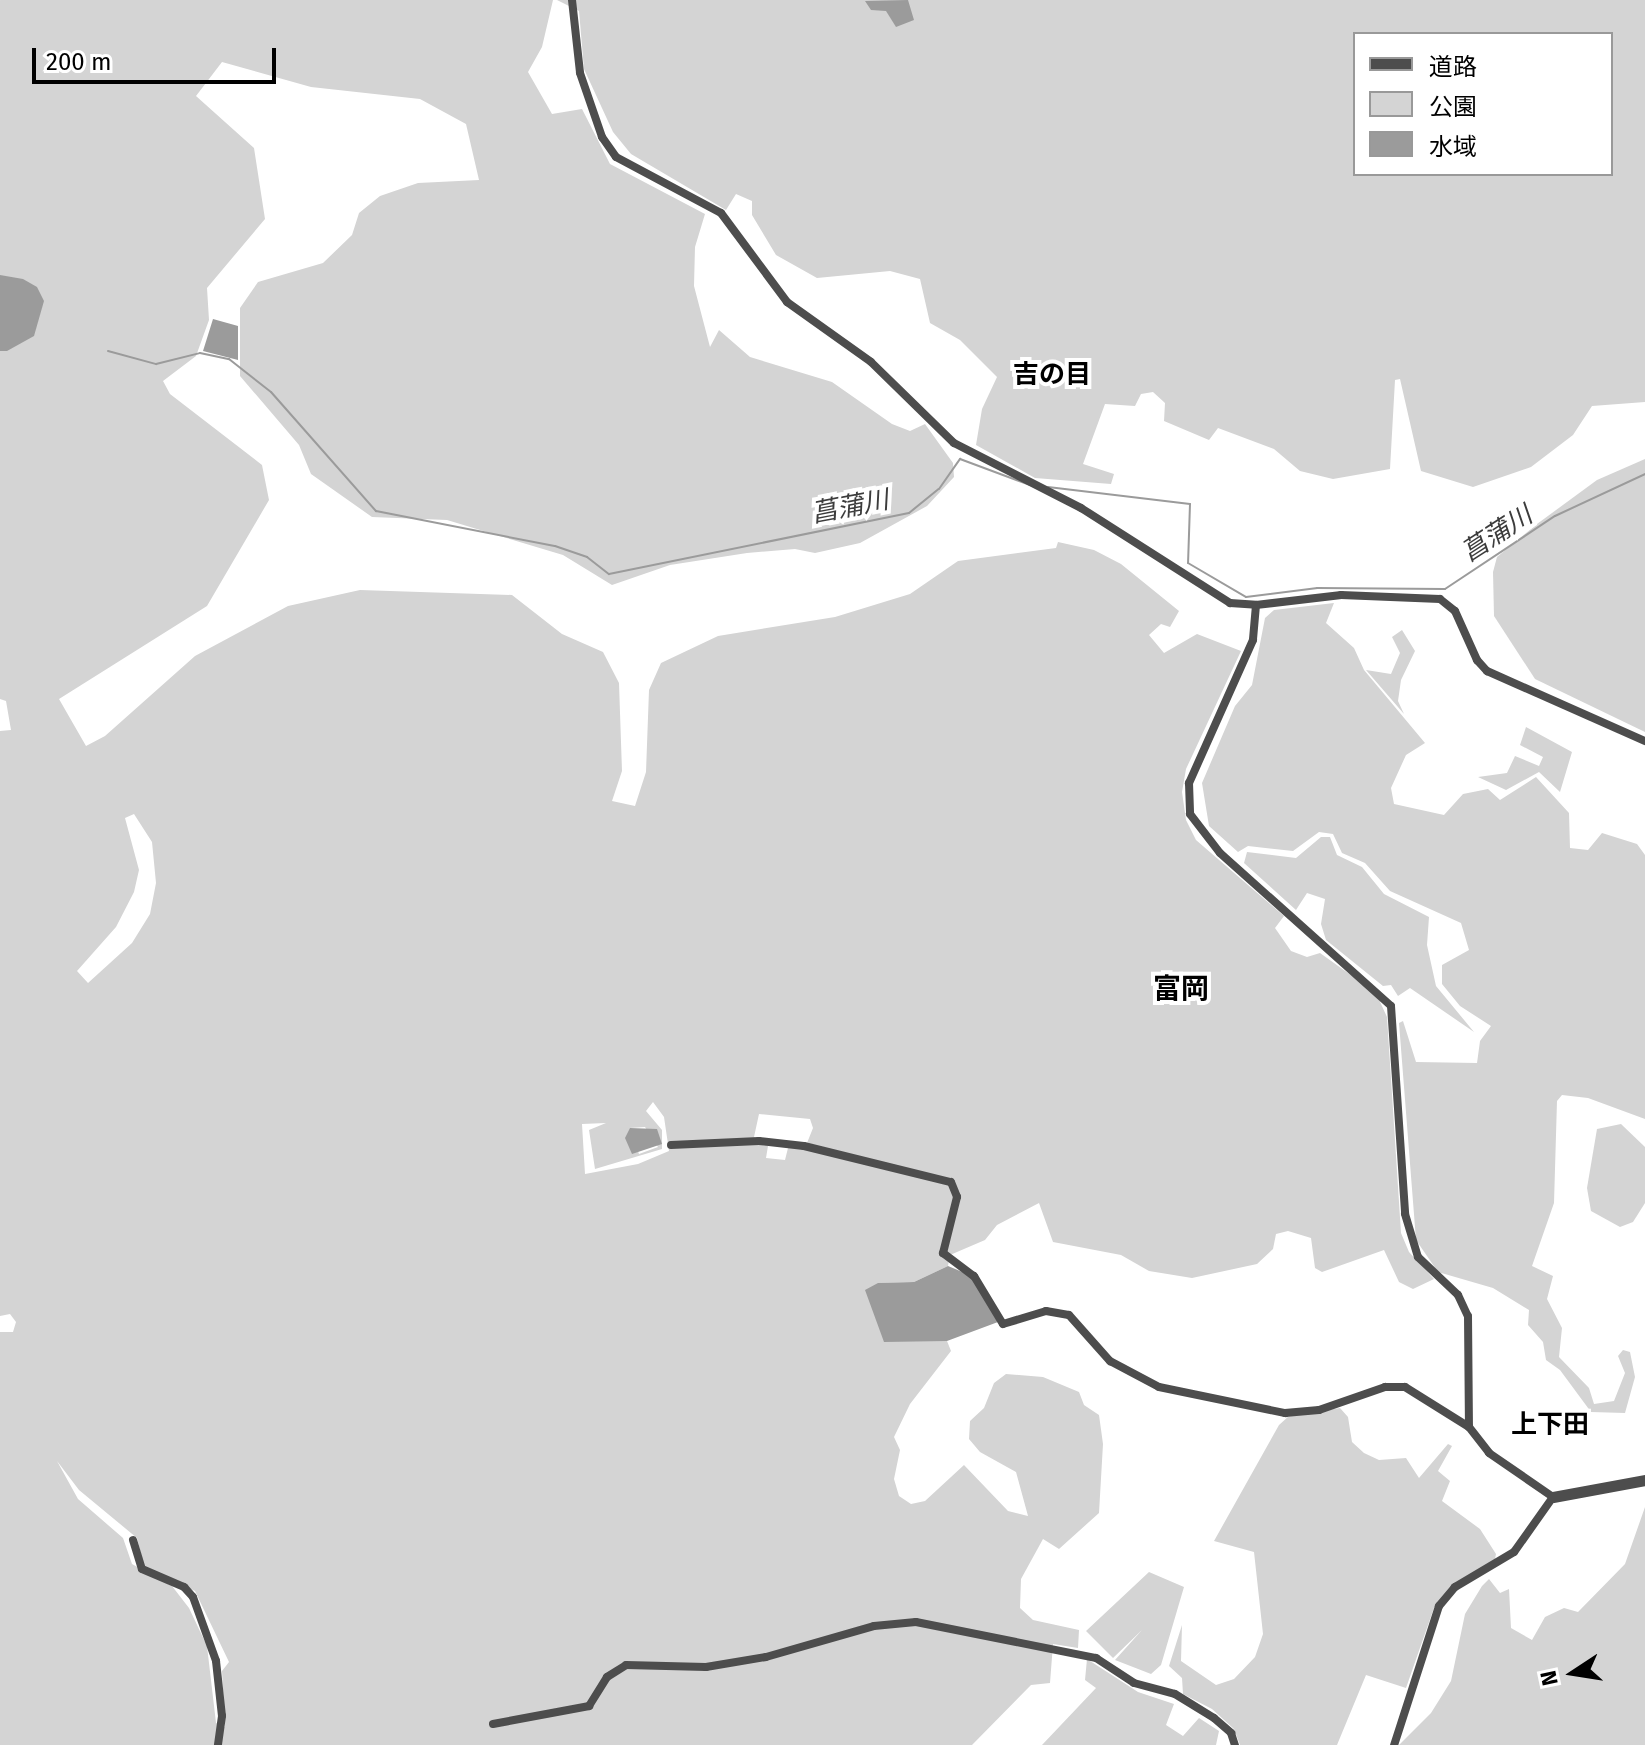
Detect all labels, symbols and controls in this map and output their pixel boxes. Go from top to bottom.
scale bar [36,32,280,82]
legend [1353,32,1613,176]
text: 200 m [46,48,112,76]
text: 道路 [1429,53,1477,81]
text: 公園 [1429,93,1477,121]
text: 水域 [1429,133,1477,161]
district label: 吉の目 [1013,359,1091,391]
water label: 菖蒲川 [809,484,891,530]
water label: 菖蒲川 [1456,500,1538,568]
district label: 富岡 [1153,972,1209,1006]
district label: 上下田 [1511,1409,1589,1441]
north arrow [1533,1633,1613,1713]
text: N [1534,1668,1564,1688]

